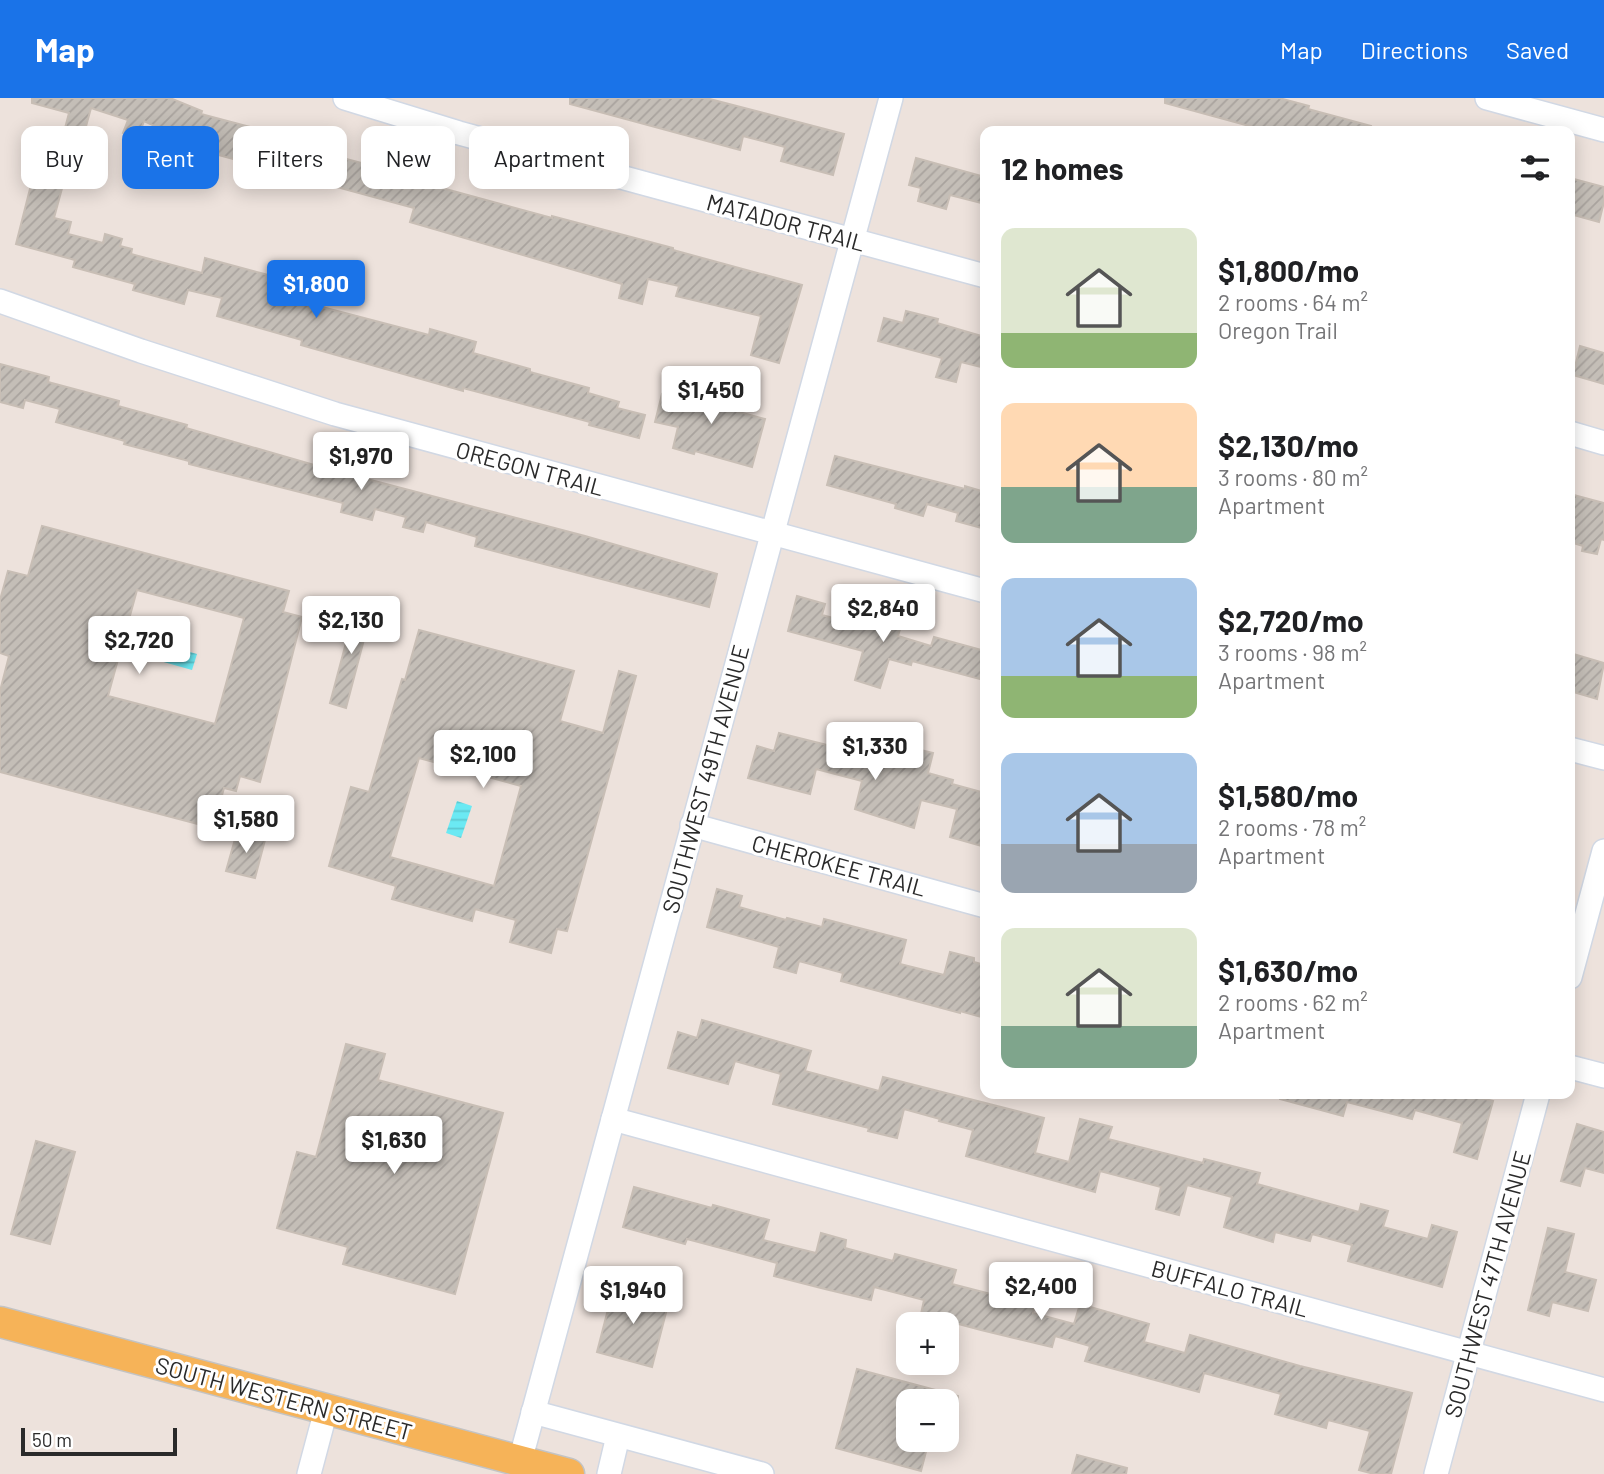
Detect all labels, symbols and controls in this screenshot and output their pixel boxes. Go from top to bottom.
text: Map [35,29,95,69]
text: Map [1280,35,1323,64]
text: Directions [1361,35,1468,64]
text: Saved [1506,35,1569,64]
chip: Buy [21,126,108,189]
chip: Rent [122,126,219,189]
chip: Filters [233,126,347,189]
chip: New [361,126,455,189]
chip: Apartment [469,126,629,189]
icon: filters [1516,149,1554,187]
text: 12 homes [1001,150,1124,186]
street label: MATADOR TRAIL [704,187,868,257]
text: $1,800/mo [1218,252,1359,288]
icon: home [1057,256,1141,340]
pin: $1,800 [259,260,373,320]
text: $1,800 [283,269,349,297]
text: 2 rooms · 64 m² [1218,288,1368,316]
text: Oregon Trail [1218,316,1338,344]
pin: $1,450 [654,366,768,426]
text: $1,450 [678,375,744,403]
text: $2,130/mo [1218,427,1359,463]
icon: home [1057,431,1141,515]
pin: $1,970 [304,432,418,492]
street label: OREGON TRAIL [453,435,607,501]
text: $1,970 [329,441,393,469]
text: 3 rooms · 80 m² [1218,463,1368,491]
text: Apartment [1218,491,1325,519]
pin: $2,840 [826,584,940,644]
text: $2,840 [847,593,919,621]
pin: $2,130 [294,596,408,656]
text: $2,720/mo [1218,602,1364,638]
text: $2,130 [318,605,384,633]
icon: home [1057,606,1141,690]
pin: $2,720 [82,616,196,676]
text: $2,720 [104,625,174,653]
text: 3 rooms · 98 m² [1218,638,1367,666]
street label: SOUTHWEST 49TH AVENUE [656,642,754,916]
text: Apartment [1218,666,1325,694]
pin: $1,330 [818,722,932,782]
pin: $2,100 [426,730,540,790]
text: $1,330 [842,731,908,759]
text: $2,100 [450,739,516,767]
text: $1,580/mo [1218,777,1358,813]
icon: home [1057,781,1141,865]
pin: $1,580 [189,796,303,855]
text: $1,580 [213,804,279,832]
text: 2 rooms · 78 m² [1218,813,1366,841]
street label: CHEROKEE TRAIL [749,828,929,902]
text: Apartment [1218,841,1325,869]
text: $1,630/mo [1218,952,1358,988]
icon: home [1057,956,1141,1040]
text: 2 rooms · 62 m² [1218,988,1368,1016]
text: Apartment [1218,1016,1325,1044]
pin: $1,630 [337,1116,451,1176]
text: $1,630 [361,1125,427,1153]
street label: SOUTHWEST 47TH AVENUE [1438,1147,1536,1421]
street label: BUFFALO TRAIL [1149,1254,1311,1322]
pin: $2,400 [984,1262,1098,1322]
pin: $1,940 [576,1266,690,1326]
text: $2,400 [1005,1271,1077,1299]
text: $1,940 [600,1275,666,1303]
map controls [896,1312,959,1452]
button: + [896,1312,959,1375]
street label: SOUTH WESTERN STREET [153,1350,415,1446]
button: − [896,1389,959,1452]
scale bar [21,1425,177,1457]
text: 50 m [32,1428,72,1451]

